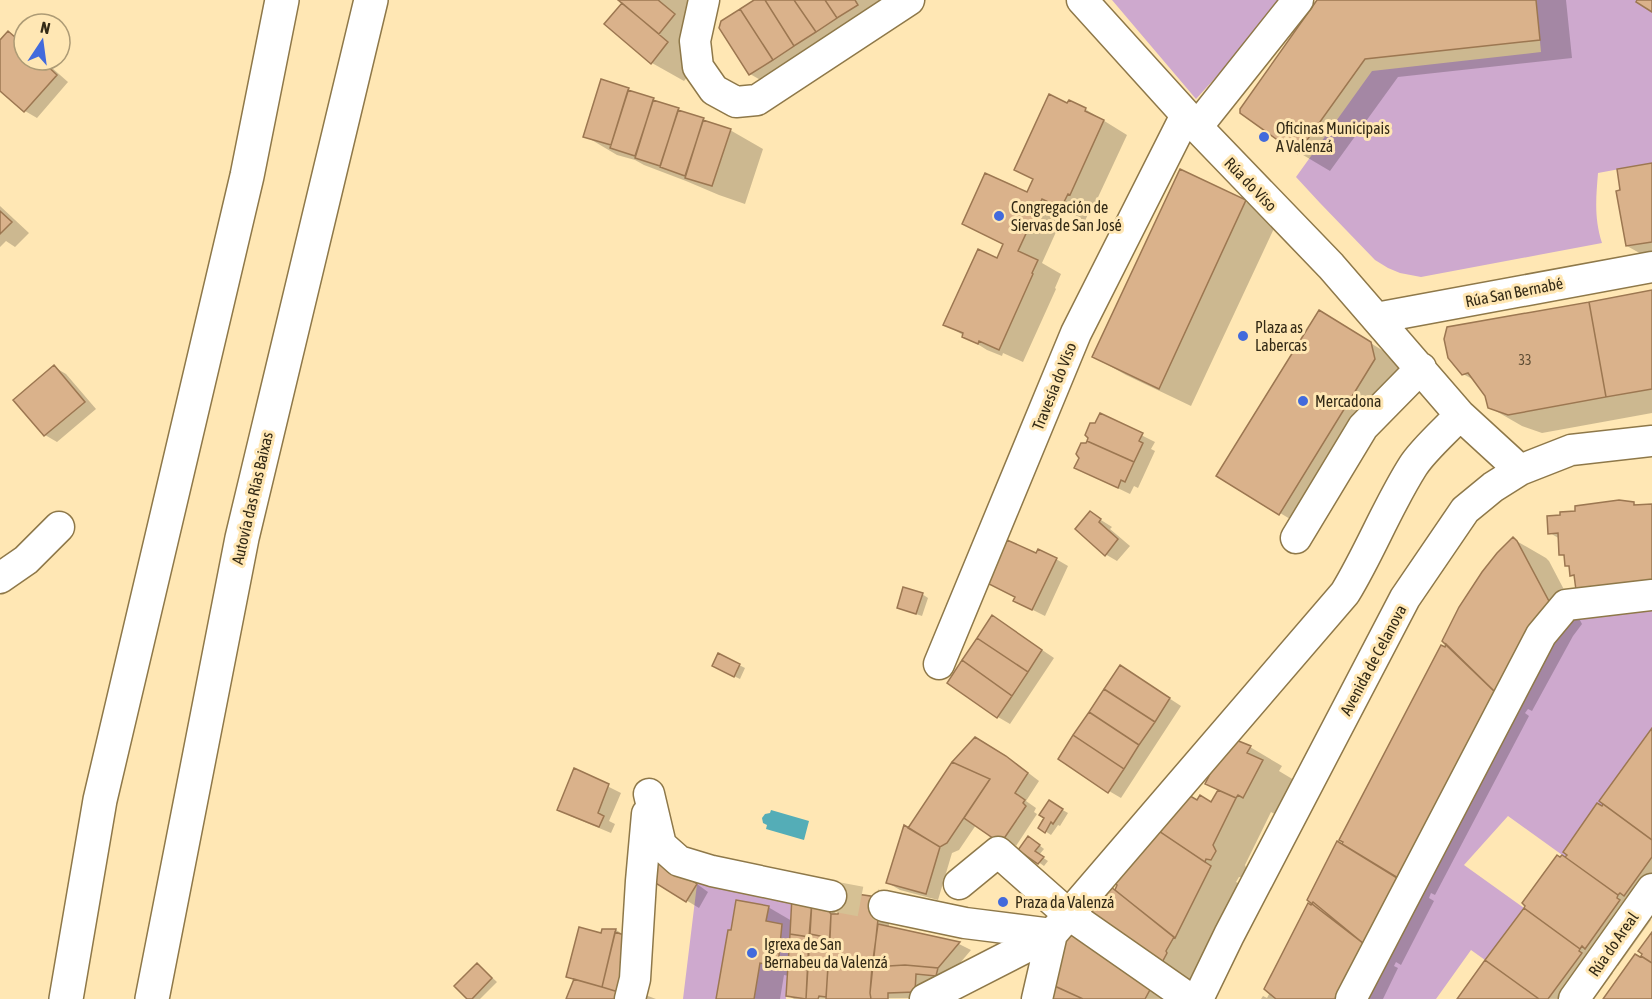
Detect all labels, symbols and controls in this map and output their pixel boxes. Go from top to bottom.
north arrow [12,12,72,72]
text: N [39,18,52,37]
place label: Oficinas Municipais A Valenzá [1276,119,1390,155]
marker: Oficinas Municipais A Valenzá [1257,130,1271,144]
street label: Rúa do Viso [1221,154,1281,214]
place label: Congregación de Siervas de San José [1011,198,1122,234]
marker: Congregación de Siervas de San José [992,209,1006,223]
street label: Rúa San Bernabé [1464,274,1564,310]
place label: Plaza as Labercas [1255,318,1308,354]
marker: Plaza as Labercas [1236,329,1250,343]
street label: Travesía do Viso [1028,340,1080,432]
house number: 33 [1518,352,1532,368]
place label: Mercadona [1315,392,1381,410]
marker: Mercadona [1296,394,1310,408]
street label: Autovía das Rías Baixas [228,430,276,566]
street label: Avenida de Celanova [1336,602,1410,718]
place label: Praza da Valenzá [1015,893,1114,911]
marker: Praza da Valenzá [996,895,1010,909]
street label: Rúa do Areal [1584,908,1642,980]
place label: Igrexa de San Bernabeu da Valenzá [764,935,888,971]
marker: Igrexa de San Bernabeu da Valenzá [745,946,759,960]

